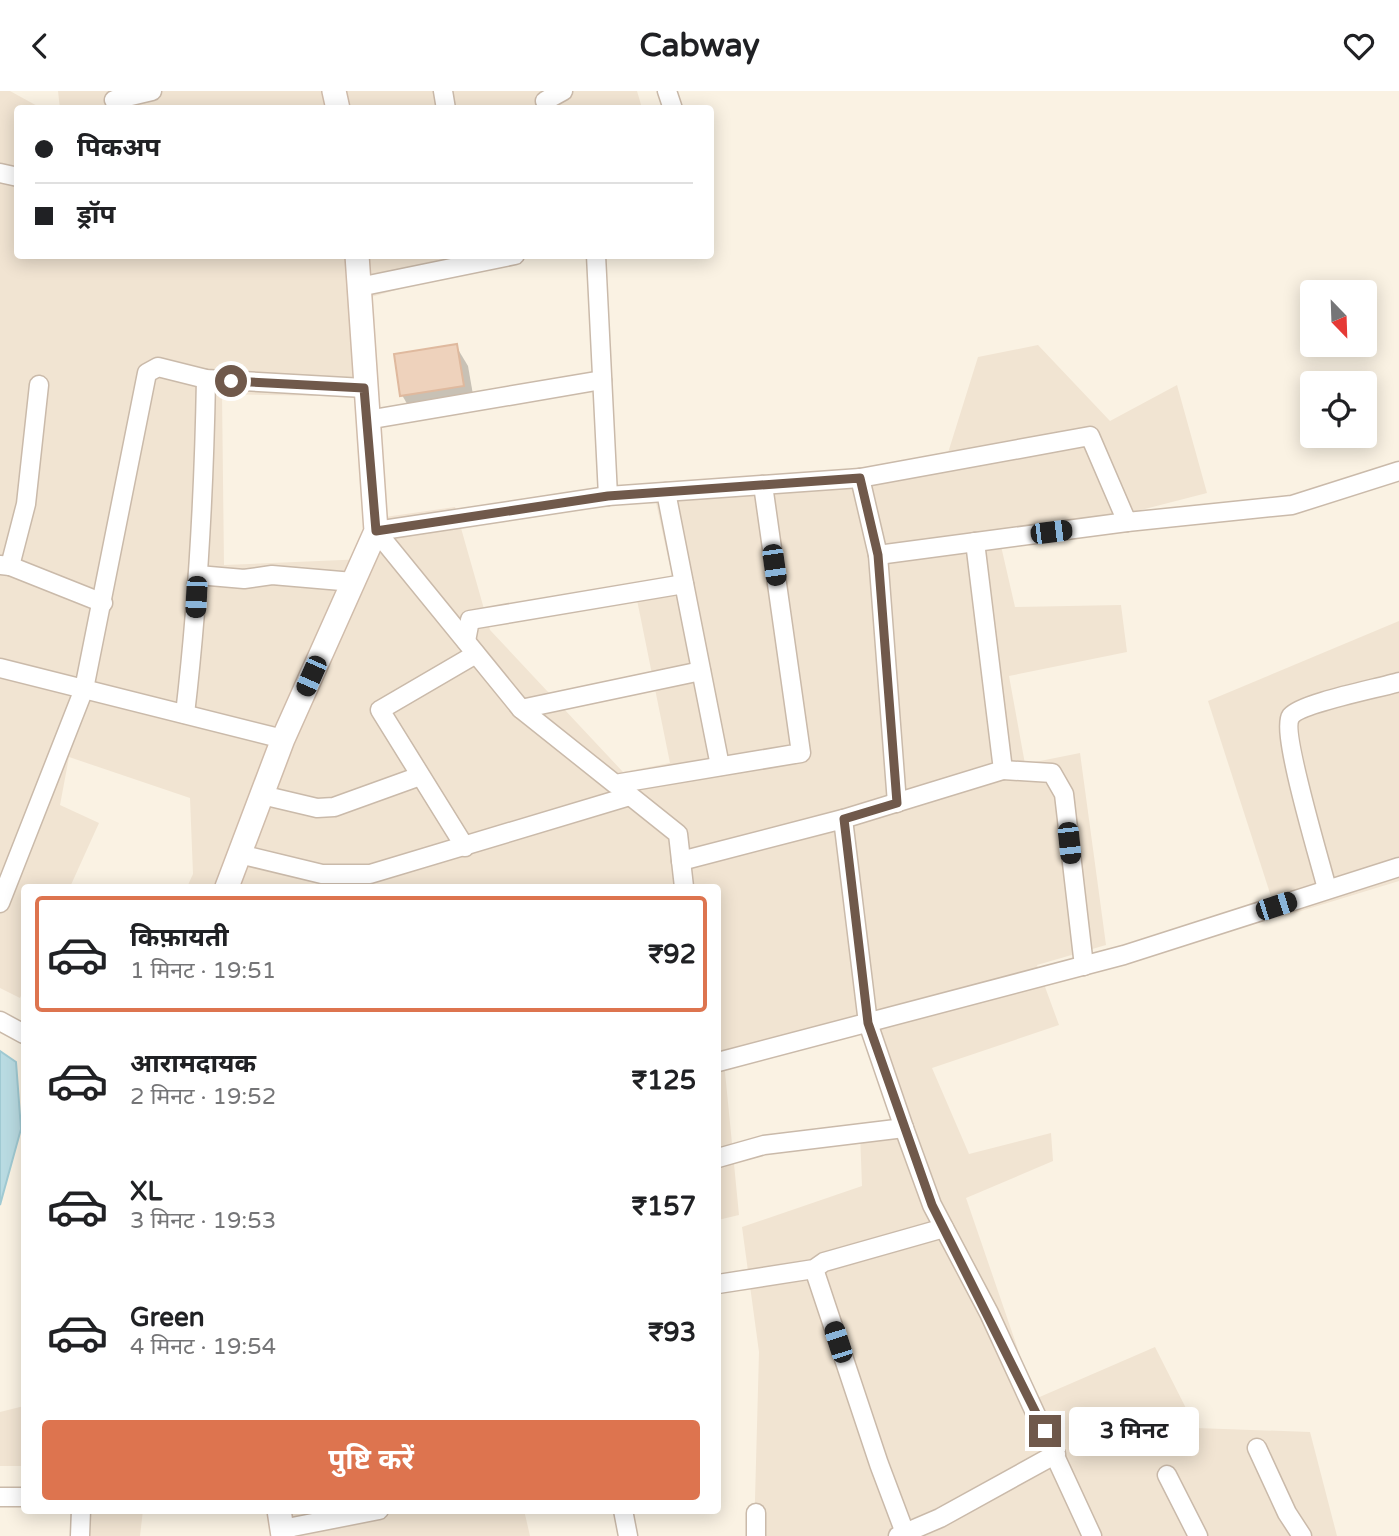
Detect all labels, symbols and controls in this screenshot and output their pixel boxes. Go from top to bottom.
icon: back [21,27,59,65]
text: Cabway [639,27,760,65]
icon: heart [1340,27,1378,65]
text: पिकअप [77,132,160,163]
text: ड्रॉप [77,199,115,230]
north arrow [1300,280,1377,357]
map controls [1300,280,1377,448]
route start [215,365,247,397]
button: locate [1300,371,1377,448]
car [1029,519,1074,545]
car [761,543,788,587]
car [185,575,208,619]
car [293,653,330,699]
car [1057,821,1082,865]
car [1253,890,1300,922]
text: किफ़ायती [130,922,229,953]
icon: car [46,923,109,986]
text: ₹92 [648,939,696,970]
text: 1 मिनट · 19:51 [130,957,276,985]
text: आरामदायक [130,1048,256,1079]
icon: car [46,1049,109,1112]
text: ₹125 [632,1065,696,1096]
text: 2 मिनट · 19:52 [130,1083,276,1111]
icon: car [46,1175,109,1238]
text: XL [130,1176,162,1207]
text: ₹157 [632,1191,696,1222]
text: 3 मिनट · 19:53 [130,1207,276,1235]
icon: car [46,1301,109,1364]
text: Green [130,1302,205,1333]
text: ₹93 [648,1317,696,1348]
car [822,1319,855,1365]
text: 4 मिनट · 19:54 [130,1333,276,1361]
callout: 3 मिनट [1070,1407,1199,1455]
route end [1029,1415,1061,1447]
text: 3 मिनट [1100,1417,1168,1445]
button: पुष्टि करें [42,1420,700,1500]

